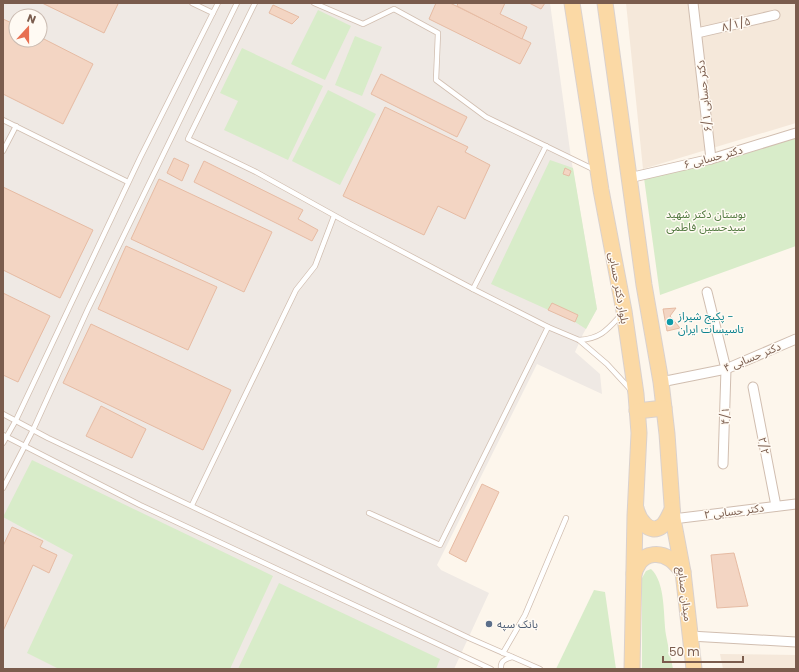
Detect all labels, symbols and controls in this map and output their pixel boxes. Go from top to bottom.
north arrow [8,8,48,48]
text: N [25,10,38,28]
street label: ۸/۱/۵ [720,13,752,35]
street label: ۶/۱ دکتر حسابی [692,59,716,133]
street label: ۶ دکتر حسابی [682,141,744,173]
park label: بوستان دکتر شهید سیدحسین فاطمی [666,206,746,235]
street label: بلوار دکتر حسابی [605,251,633,325]
place label: پکیج شیراز - تاسیسات ایران [677,308,744,337]
marker: پکیج شیراز - تاسیسات ایران [665,317,675,327]
street label: دکتر حسابی ۴ [721,338,783,376]
street label: ۴/۱ [717,407,733,425]
street label: ۲/۲ [754,436,774,456]
street label: دکتر حسابی ۲ [703,499,765,523]
street label: میدان صنایع [674,566,696,622]
place label: بانک سپه [497,616,538,632]
marker: بانک سپه [484,619,494,629]
scale bar [663,638,743,664]
text: 50 m [669,643,700,660]

